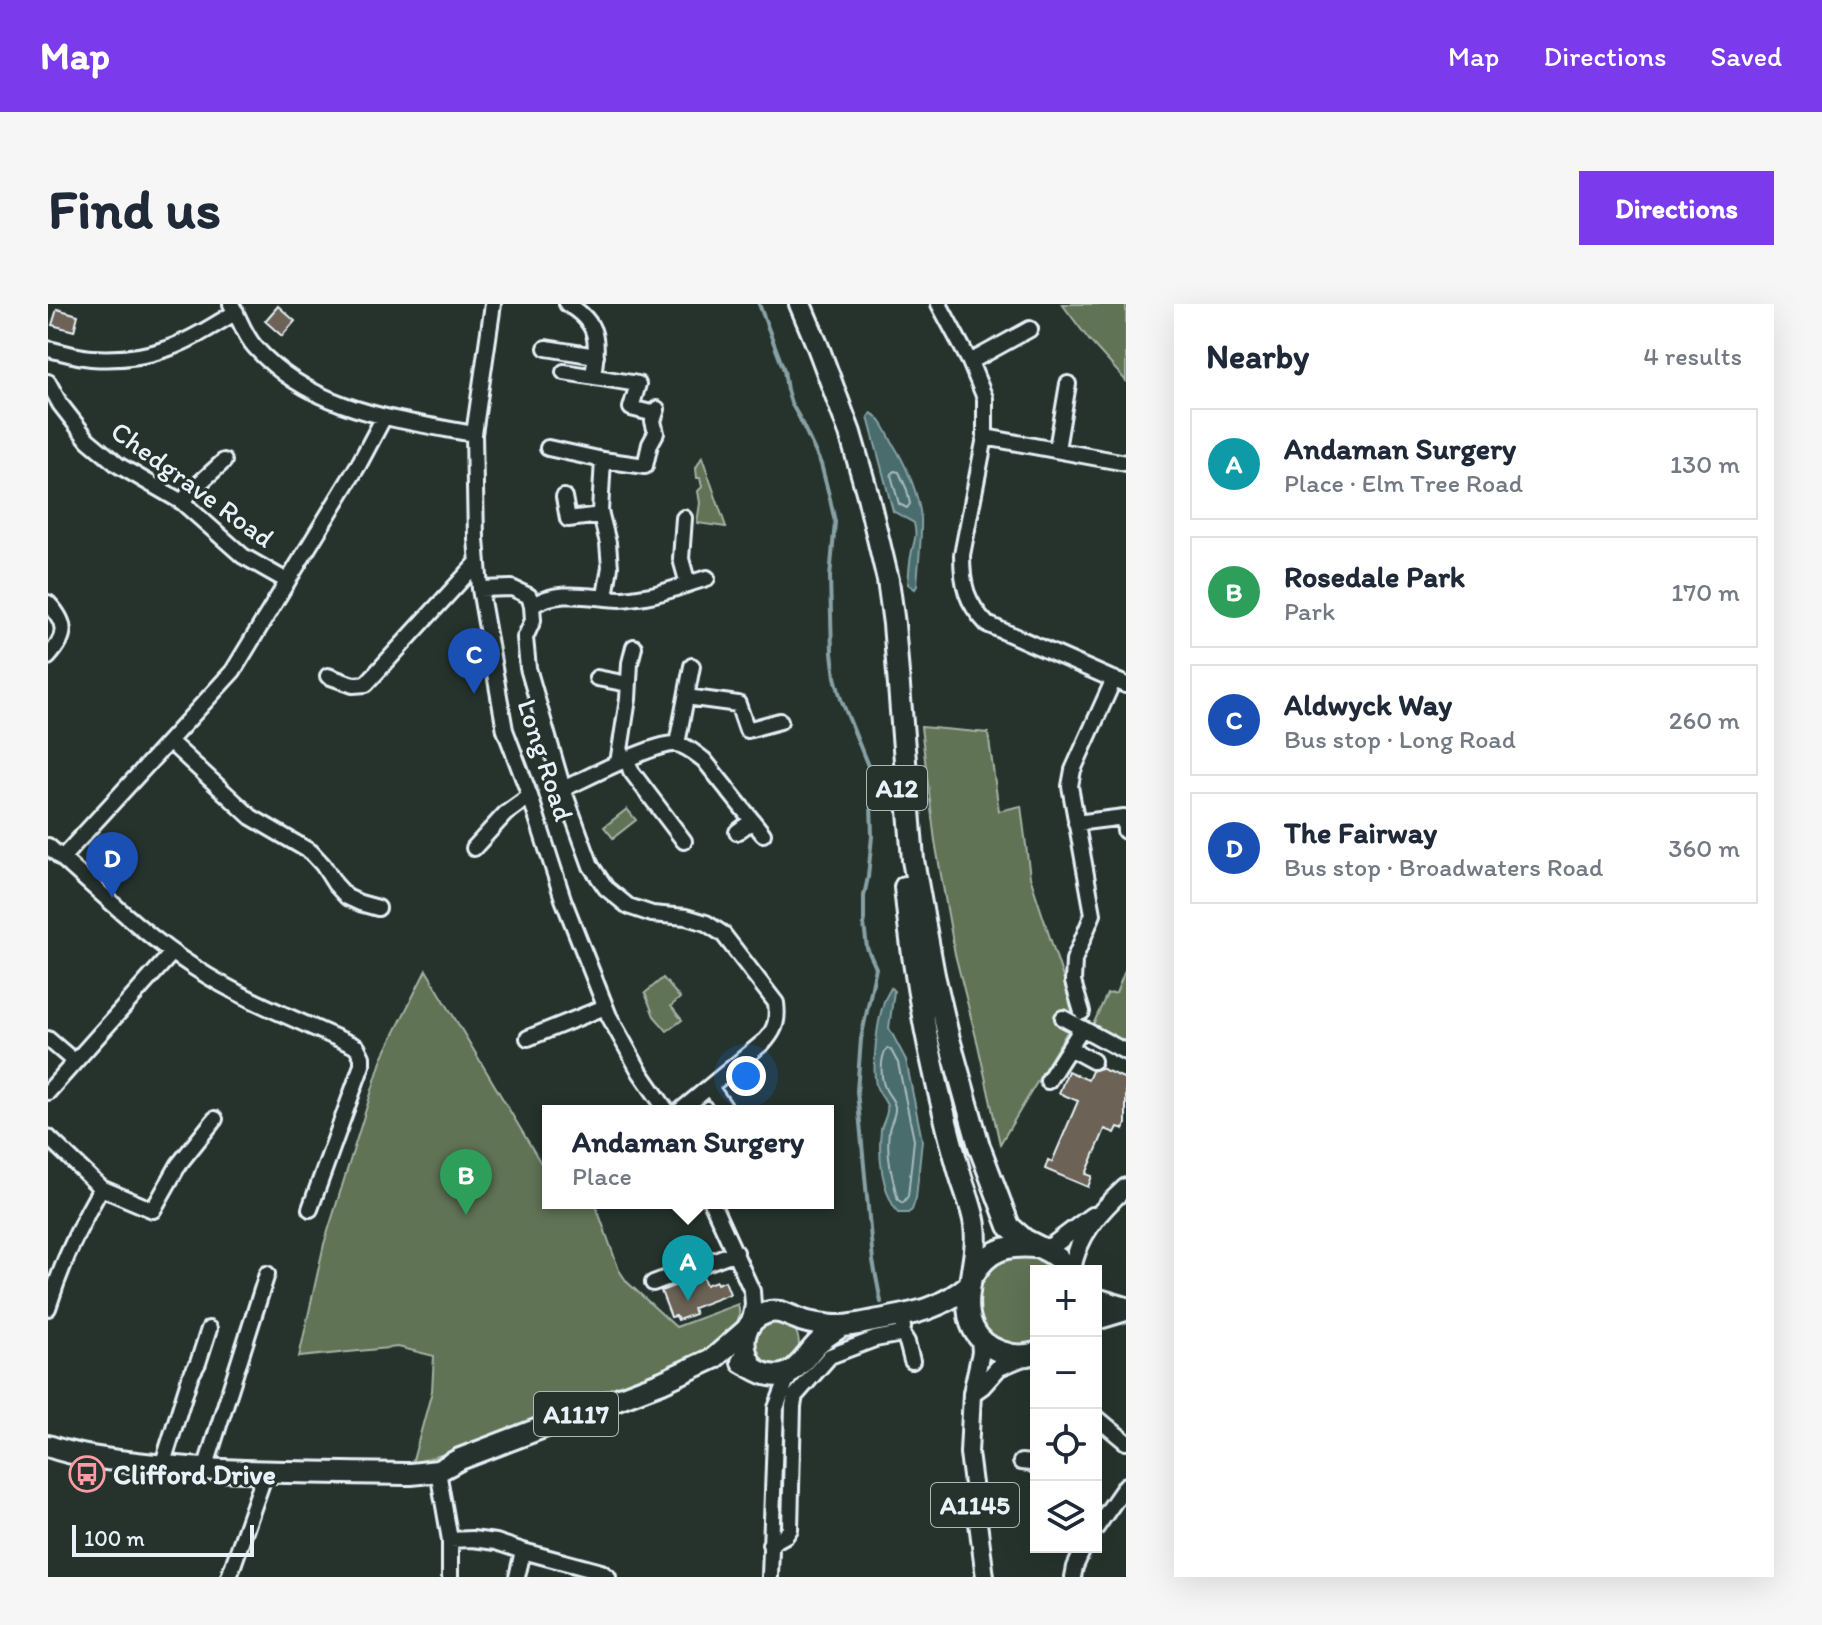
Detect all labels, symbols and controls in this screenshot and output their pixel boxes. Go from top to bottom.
text: Map [40,33,110,79]
text: Map [1448,39,1499,73]
text: Directions [1543,39,1667,73]
text: Saved [1711,39,1782,73]
button: Directions [1579,171,1774,245]
text: Find us [48,175,221,242]
text: Nearby [1206,336,1309,377]
text: 4 results [1643,340,1742,372]
street label: Chedgrave Road [105,413,281,555]
text: Andaman Surgery [1284,430,1516,467]
text: A [1226,448,1242,480]
text: 130 m [1670,448,1740,480]
text: Place · Elm Tree Road [1284,467,1523,499]
text: Rosedale Park [1284,558,1465,595]
text: B [1226,576,1242,608]
text: 170 m [1671,576,1740,608]
text: Park [1284,595,1335,627]
pin: C [448,628,500,694]
text: Aldwyck Way [1284,686,1452,723]
street label: Long Road [510,695,582,825]
text: C [1226,704,1242,736]
text: 260 m [1669,704,1740,736]
text: Bus stop · Long Road [1284,723,1516,755]
road number: A12 [867,766,927,810]
text: The Fairway [1284,814,1437,851]
pin: D [86,832,138,898]
text: D [1225,832,1243,864]
text: 360 m [1668,832,1740,864]
text: Bus stop · Broadwaters Road [1284,851,1603,883]
your location [726,1056,766,1096]
popup [542,1105,834,1209]
text: Andaman Surgery [572,1123,804,1160]
pin: B [440,1149,492,1215]
text: Place [572,1160,632,1192]
pin: A [662,1235,714,1301]
map controls [1030,1265,1102,1553]
button: + [1030,1265,1102,1337]
button: − [1030,1337,1102,1409]
road number: A1117 [534,1392,618,1436]
button: locate [1030,1409,1102,1481]
bus stop icon: Clifford Drive [68,1455,106,1493]
place label: Clifford Drive [113,1457,276,1491]
button: layers [1030,1481,1102,1553]
road number: A1145 [931,1483,1019,1527]
scale bar [72,1521,254,1557]
text: 100 m [84,1525,145,1552]

